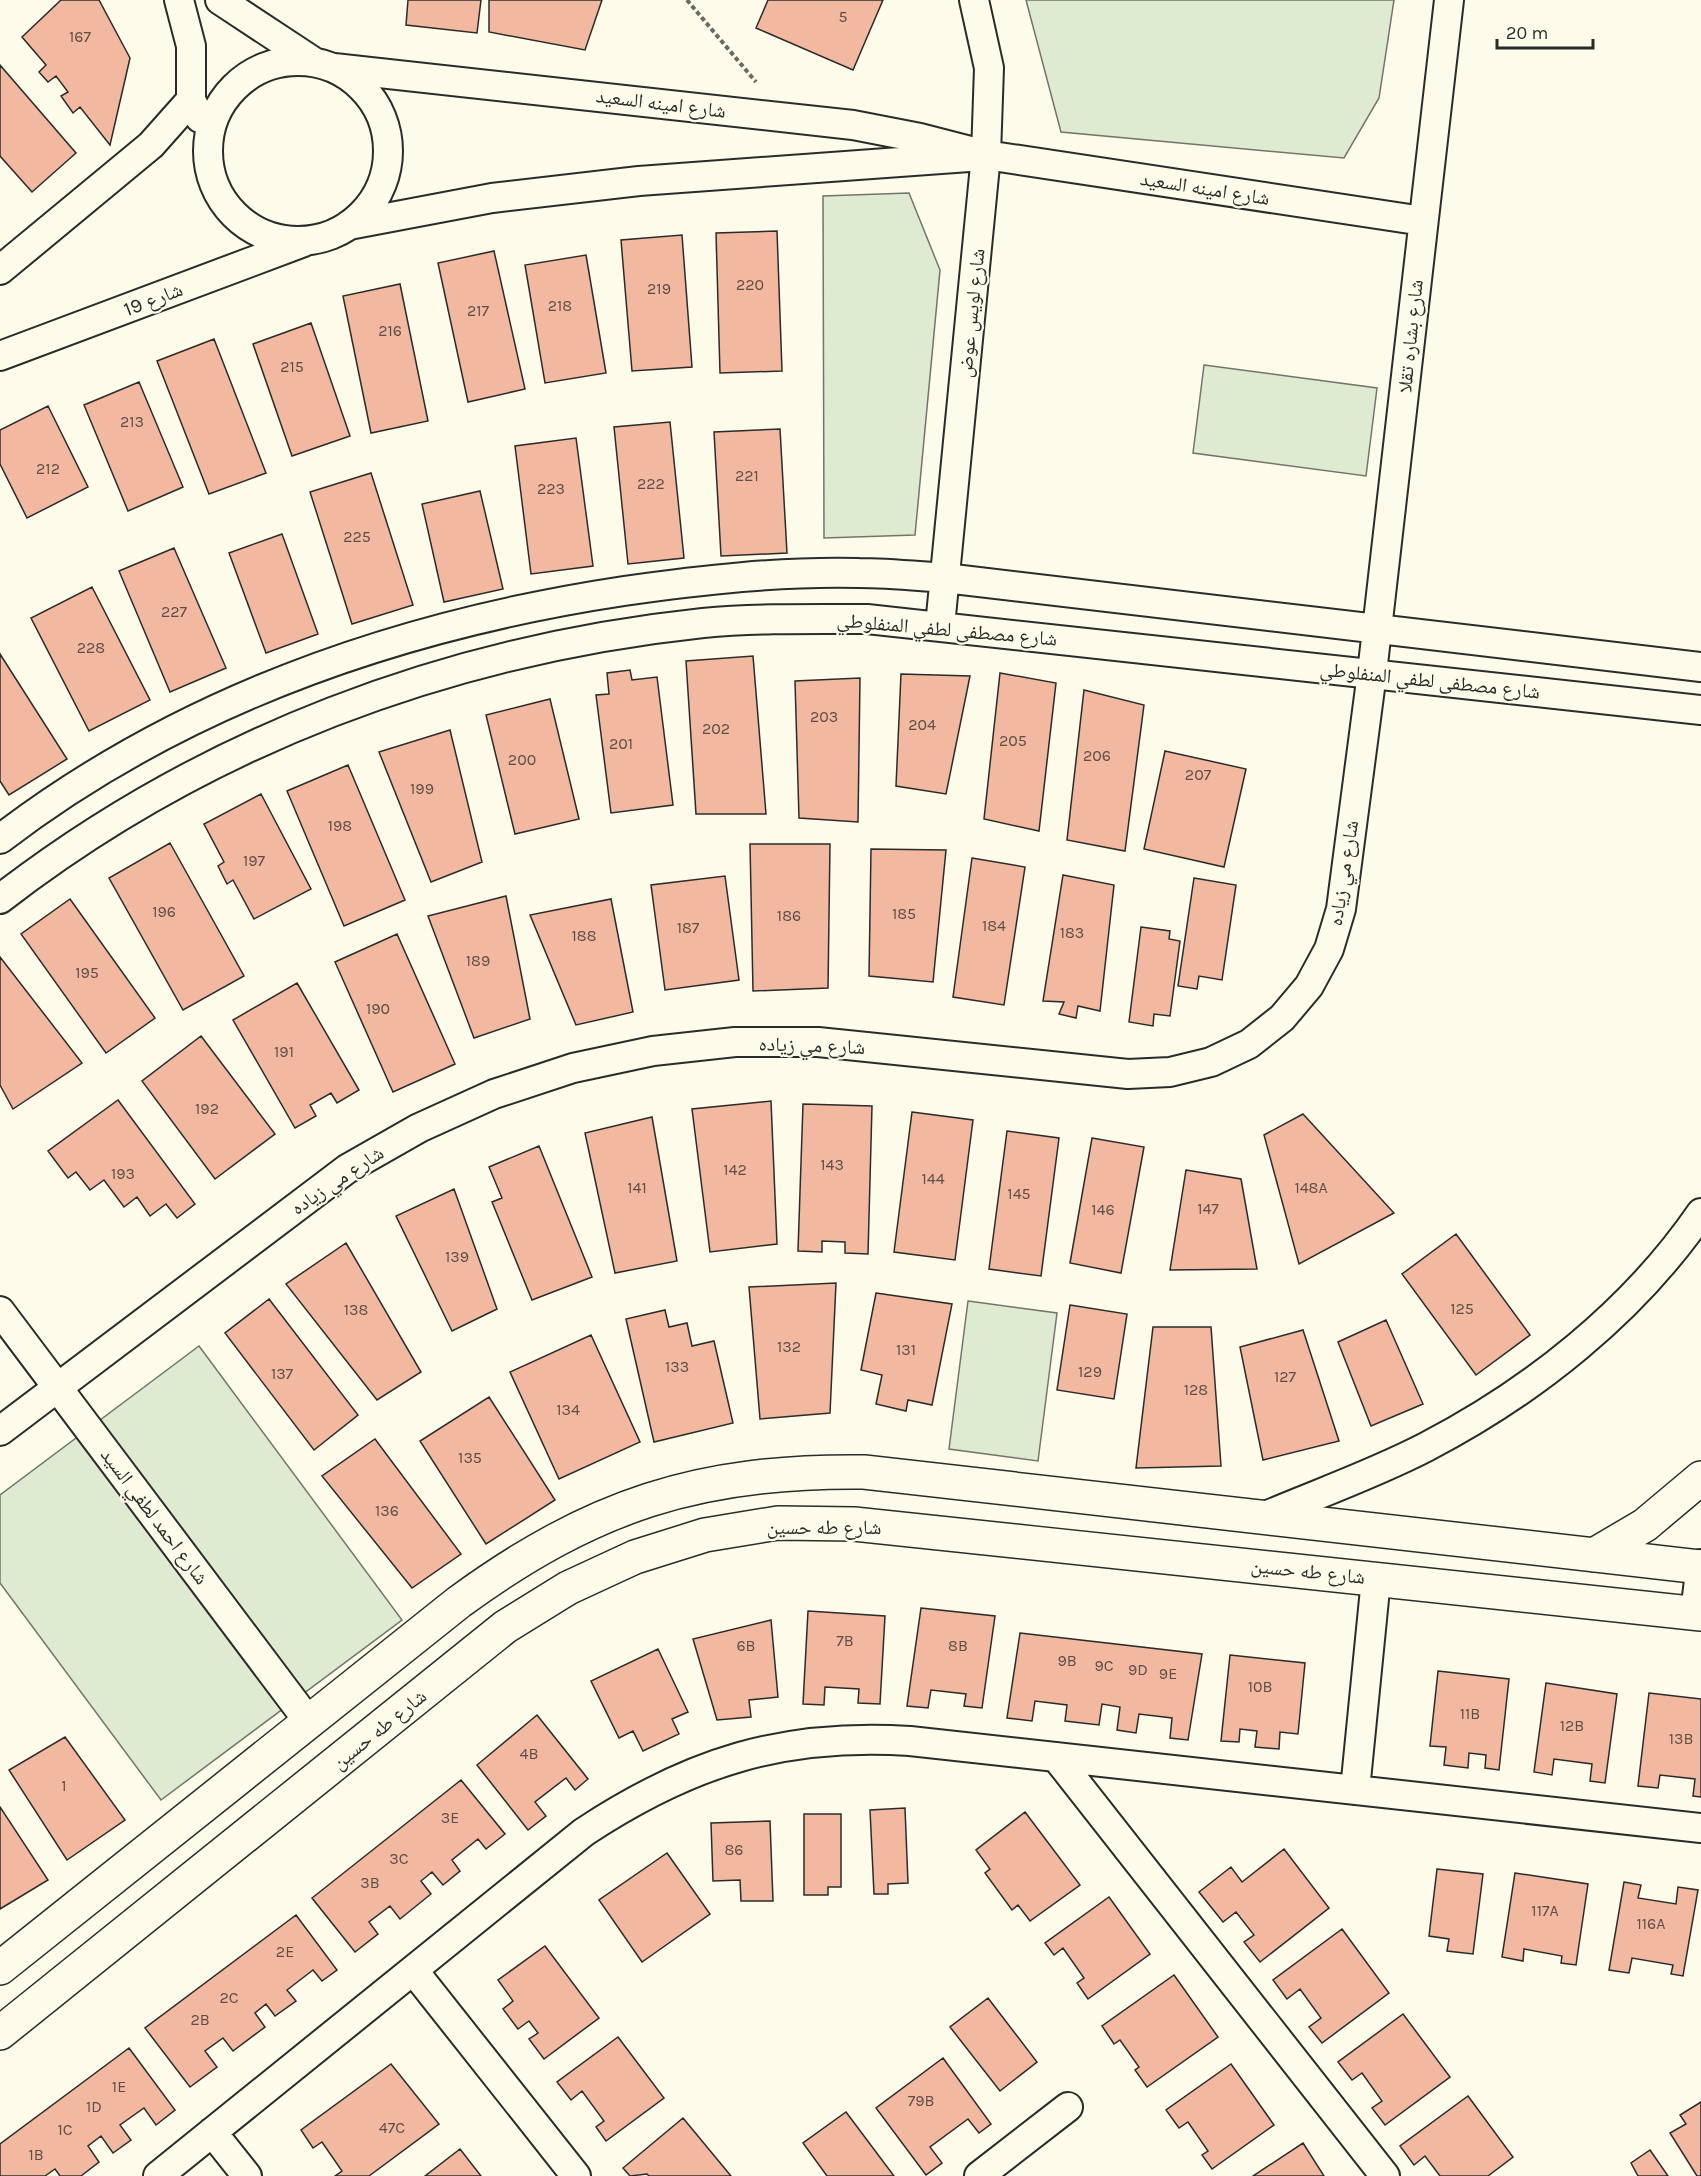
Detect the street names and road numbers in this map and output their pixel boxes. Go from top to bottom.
street label: شارع امينه السعيد [595,84,727,124]
street label: شارع امينه السعيد [1138,167,1271,211]
street label: شارع لويس عوض [953,247,991,379]
street label: شارع 19 [121,278,186,322]
street label: شارع بشاره تقلا [1393,278,1429,394]
street label: شارع مصطفى لطفي المنفلوطي [835,608,1058,655]
street label: شارع مصطفى لطفي المنفلوطي [1318,657,1541,708]
street label: شارع مي زياده [1324,819,1367,928]
street label: شارع مي زياده [758,1032,866,1063]
street label: شارع مي زياده [287,1141,390,1223]
street label: شارع احمد لطفي السيد [93,1444,213,1591]
street label: شارع طه حسين [767,1516,881,1540]
street label: شارع طه حسين [1250,1554,1366,1590]
street label: شارع طه حسين [328,1684,432,1775]

